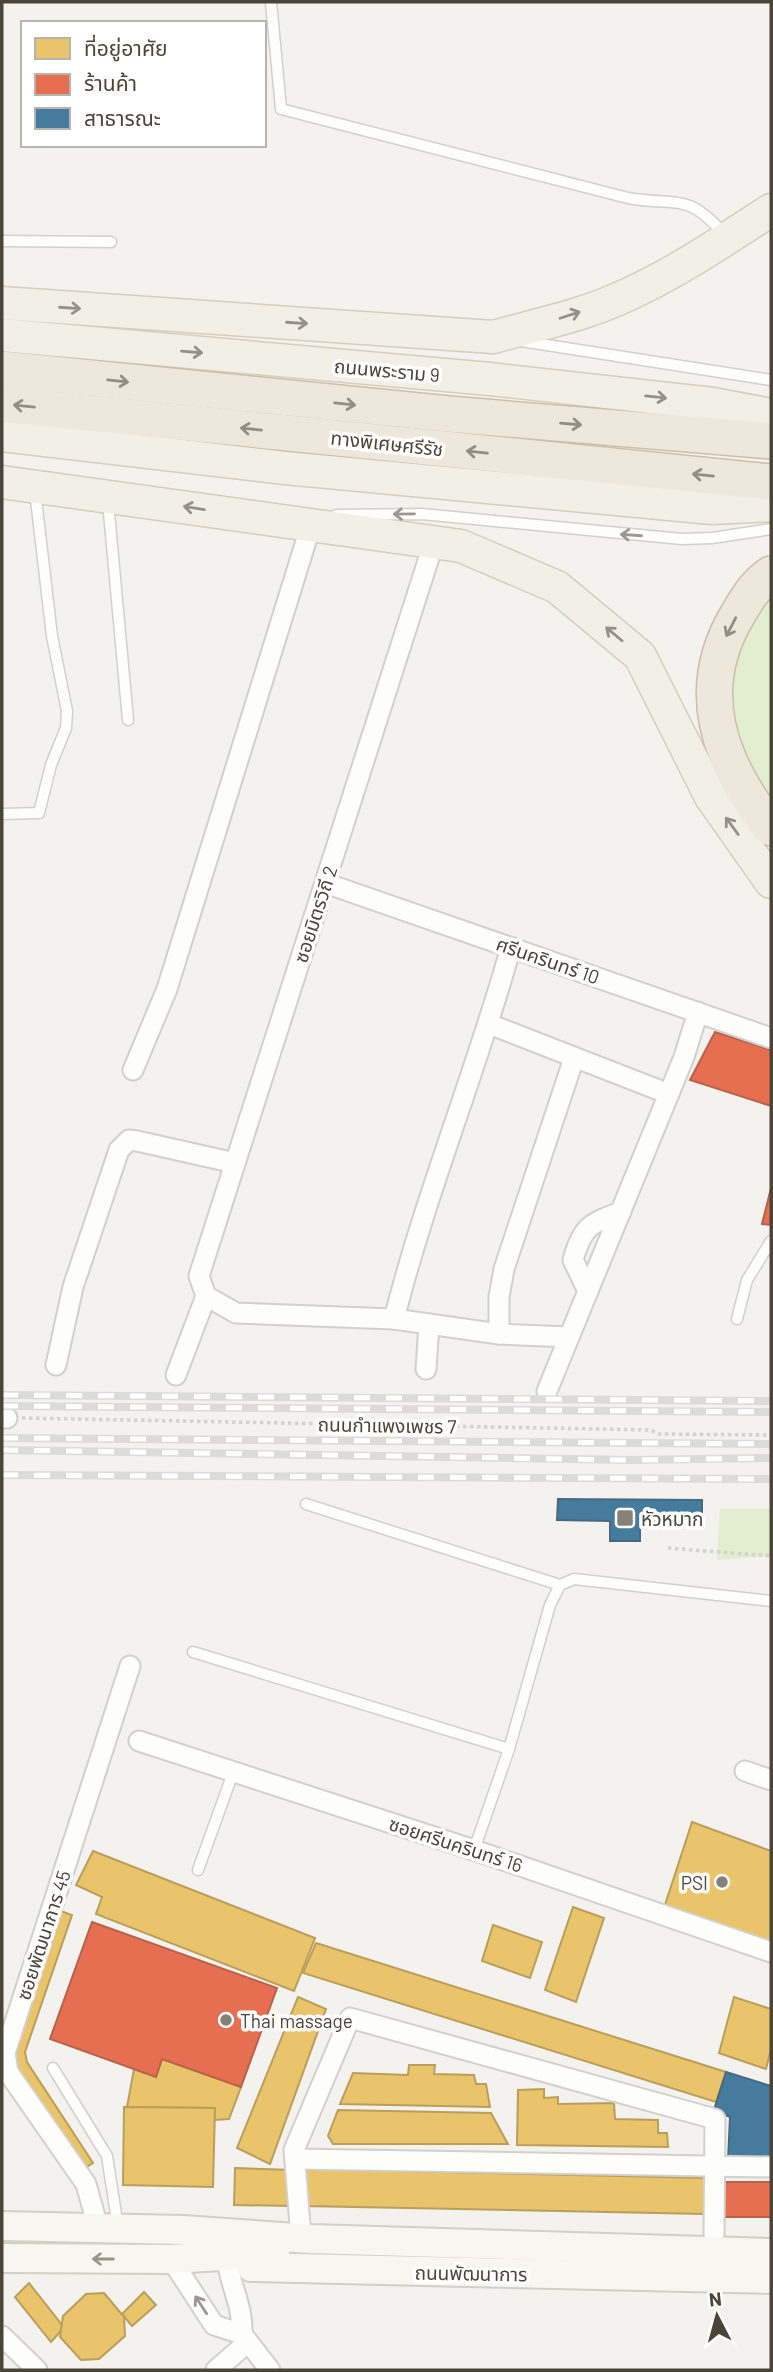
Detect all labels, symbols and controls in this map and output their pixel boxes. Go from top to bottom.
legend [21,21,266,147]
text: ที่อยู่อาศัย [84,34,168,62]
text: ร้านค้า [84,70,137,95]
text: สาธารณะ [84,105,161,130]
one-way arrow [58,302,81,315]
one-way arrow [559,308,581,321]
one-way arrow [285,317,308,330]
one-way arrow [180,346,203,359]
street label: ถนนพระราม 9 [333,354,441,386]
one-way arrow [107,374,129,387]
one-way arrow [644,391,666,404]
one-way arrow [333,397,356,410]
one-way arrow [14,400,36,413]
one-way arrow [559,418,582,431]
one-way arrow [240,423,263,436]
street label: ทางพิเศษศรีรัช [330,426,444,460]
one-way arrow [466,445,489,458]
one-way arrow [693,468,715,481]
one-way arrow [183,501,206,514]
one-way arrow [393,507,416,521]
one-way arrow [620,528,642,541]
one-way arrow [724,616,737,637]
one-way arrow [605,626,623,642]
one-way arrow [724,817,739,836]
street label: ซอยมิตรวิถี 2 [289,863,341,965]
street label: ศรีนครินทร์ 10 [493,932,603,988]
street label: ถนนกำแพงเพชร 7 [317,1412,457,1438]
place label: หัวหมาก [641,1507,703,1530]
marker: หัวหมาก [615,1508,635,1528]
street label: ซอยศรีนครินทร์ 16 [386,1812,526,1876]
street label: ซอยพัฒนาการ 45 [11,1867,75,2003]
place label: PSI [681,1871,708,1894]
marker: PSI [714,1874,730,1890]
place label: Thai massage [240,2009,353,2032]
marker: Thai massage [218,2012,234,2028]
one-way arrow [92,2252,115,2266]
street label: ถนนพัฒนาการ [414,2261,528,2285]
north arrow [682,2281,752,2351]
text: N [708,2286,723,2311]
one-way arrow [193,2295,207,2315]

